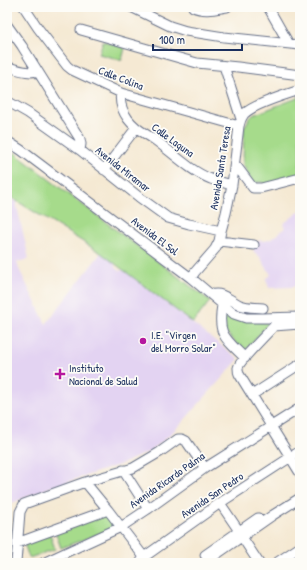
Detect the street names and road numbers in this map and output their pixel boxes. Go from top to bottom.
street label: Calle Colina [96,63,146,93]
street label: Calle Laguna [149,120,197,160]
street label: Avenida Santa Teresa [206,125,234,211]
street label: Avenida Miramar [93,143,154,195]
street label: Avenida El Sol [129,214,181,258]
street label: Avenida Ricardo Palma [127,448,208,511]
street label: Avenida San Pedro [178,469,246,521]

